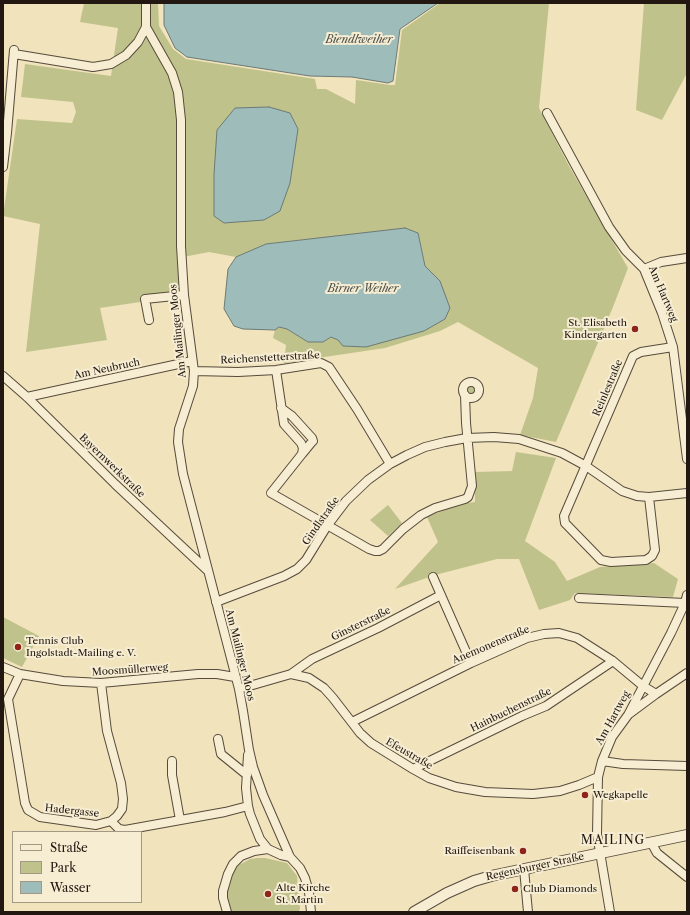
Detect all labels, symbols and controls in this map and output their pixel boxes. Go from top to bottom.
water label: Biendlweiher [325,33,393,47]
street label: Am Hartweg [646,264,680,324]
water label: Birner Weiher [327,282,399,296]
street label: Am Mailinger Moos [167,284,189,378]
place label: St. Elisabeth Kindergarten [564,317,627,340]
marker: St. Elisabeth Kindergarten [630,324,640,334]
street label: Reichenstetterstraße [220,349,320,367]
street label: Am Neubruch [73,356,141,382]
street label: Reinlestraße [591,358,625,418]
street label: Bayernwerkstraße [77,432,147,500]
street label: Gindlstraße [300,495,342,547]
street label: Ginsterstraße [329,604,393,644]
street label: Am Mailinger Moos [223,608,257,702]
street label: Anemonenstraße [451,623,531,667]
place label: Tennis Club Ingolstadt-Mailing e. V. [26,635,136,658]
marker: Tennis Club Ingolstadt-Mailing e. V. [13,642,23,652]
street label: Moosmüllerweg [91,661,169,679]
street label: Hainbuchenstraße [469,685,553,735]
street label: Am Hartweg [593,689,633,747]
street label: Efeustraße [384,736,434,772]
place label: Wegkapelle [593,789,648,801]
marker: Wegkapelle [580,790,590,800]
street label: Hadergasse [44,802,100,820]
legend [12,831,142,903]
district label: MAILING [581,834,645,848]
text: Straße [50,840,88,855]
place label: Raiffeisenbank [444,845,515,857]
marker: Raiffeisenbank [518,846,528,856]
street label: Regensburger Straße [485,851,585,883]
text: Park [50,860,76,875]
text: Wasser [50,880,91,895]
place label: Alte Kirche St. Martin [276,882,330,906]
place label: Club Diamonds [523,883,597,895]
marker: Club Diamonds [510,884,520,894]
marker: Alte Kirche St. Martin [263,889,273,899]

